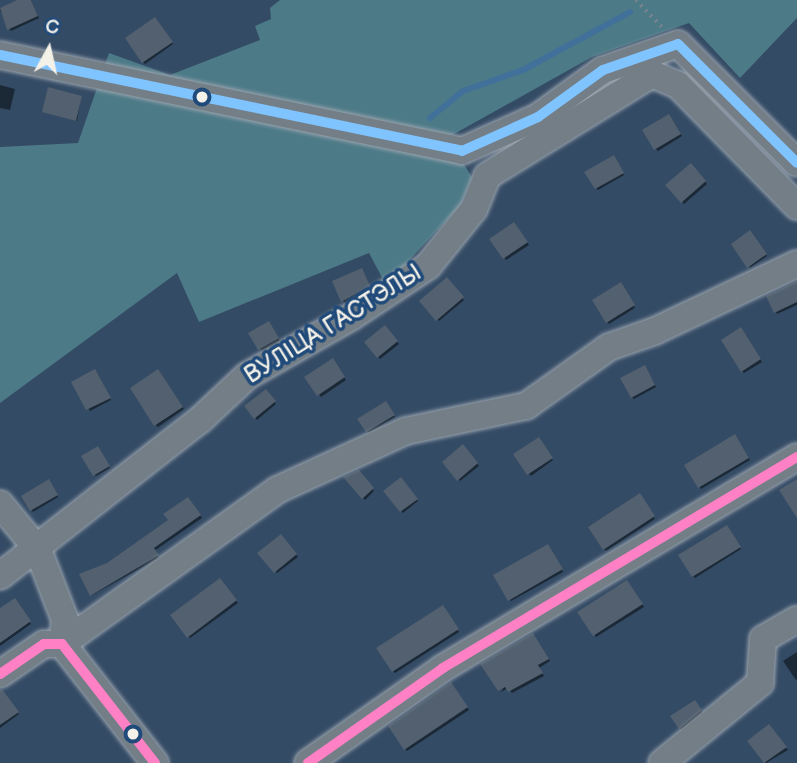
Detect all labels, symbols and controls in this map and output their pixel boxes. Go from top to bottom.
north arrow [14,14,84,84]
text: С [44,15,60,40]
unlabelled marker [195,90,209,104]
street label: ВУЛІЦА ГАСТЭЛЫ [239,258,427,390]
unlabelled marker [126,727,140,741]

